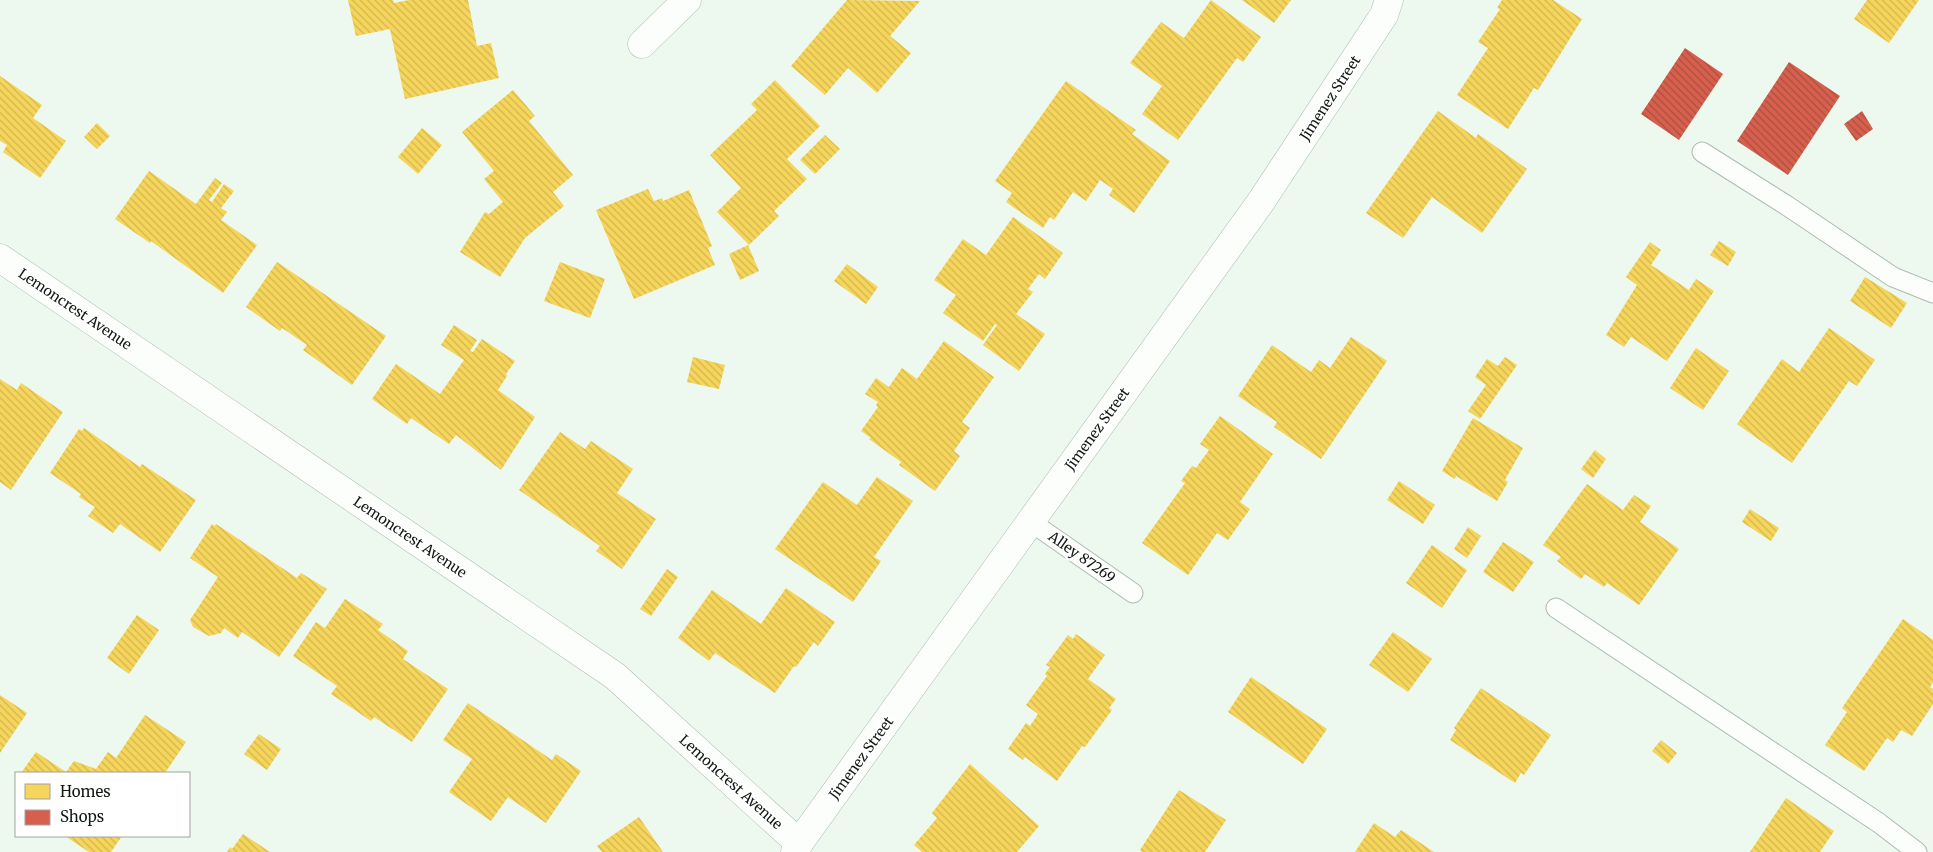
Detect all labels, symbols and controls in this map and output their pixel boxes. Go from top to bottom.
street label: Jimenez Street [1295,52,1365,145]
street label: Lemoncrest Avenue [15,264,135,354]
street label: Jimenez Street [1060,384,1133,475]
street label: Lemoncrest Avenue [350,492,470,582]
street label: Alley 87269 [1044,527,1119,587]
street label: Jimenez Street [824,713,897,804]
street label: Lemoncrest Avenue [676,731,786,833]
legend [15,772,190,837]
text: Homes [60,782,111,801]
text: Shops [60,807,104,826]

